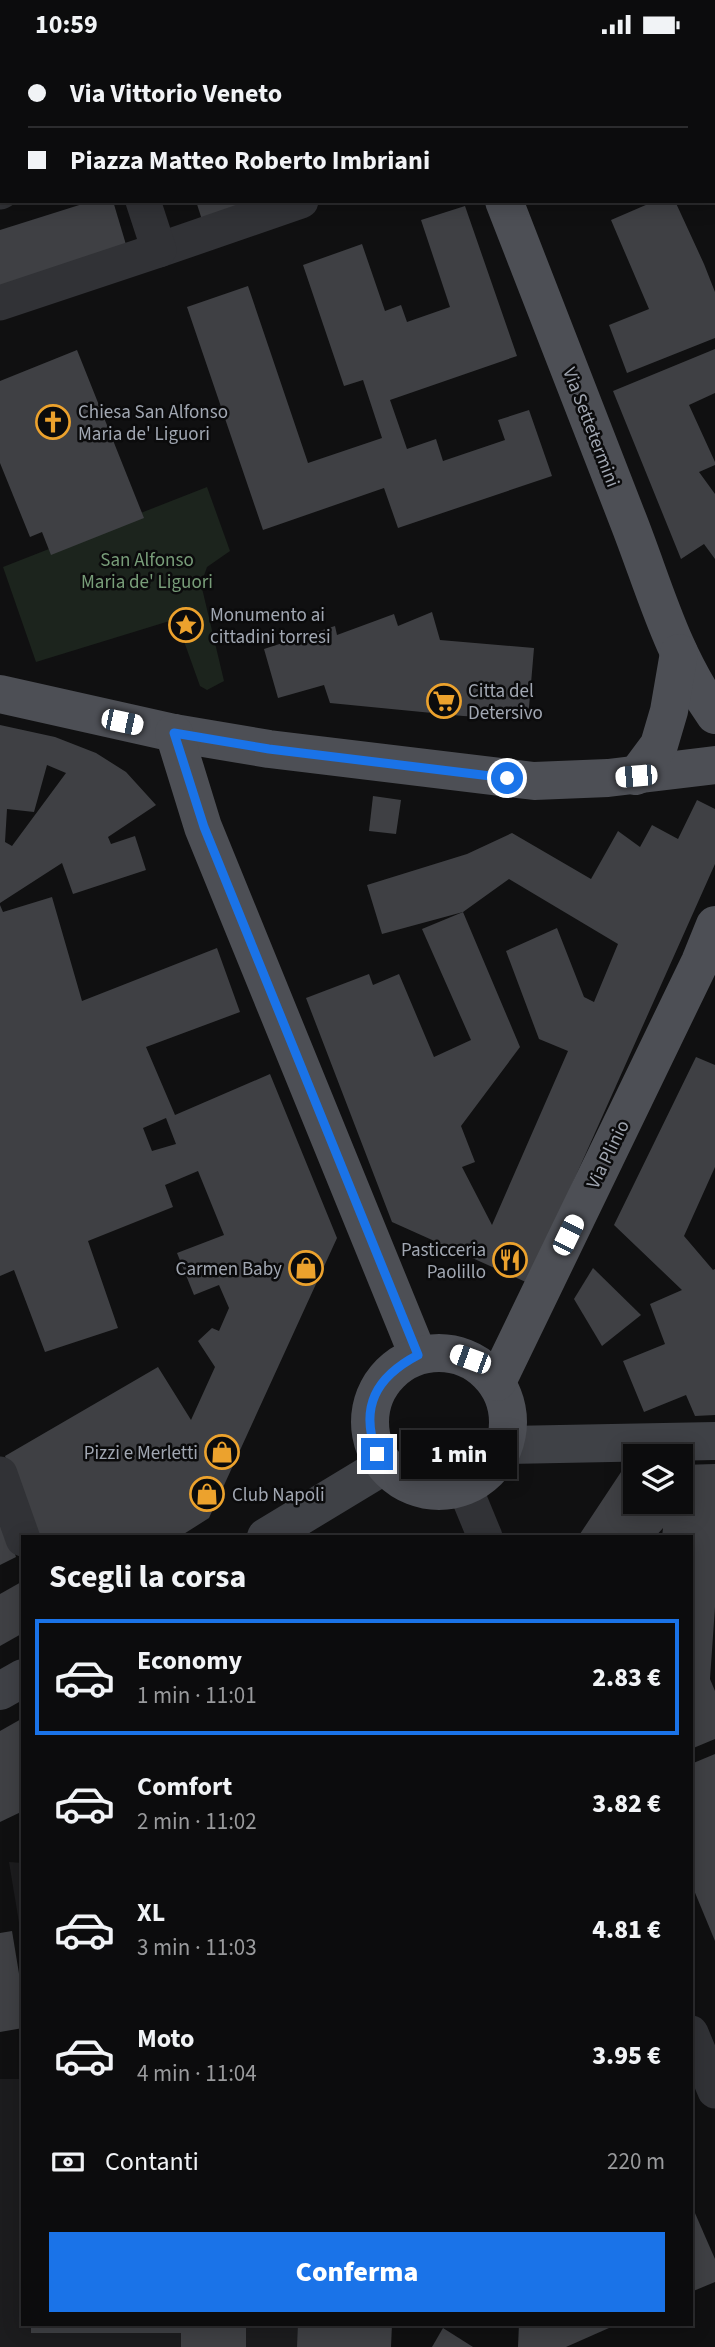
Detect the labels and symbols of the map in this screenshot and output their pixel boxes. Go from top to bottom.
street label: Via Settetermini [555,364,626,491]
place label: Chiesa San Alfonso Maria de' Liguori [78,399,228,448]
church icon: Chiesa San Alfonso Maria de' Liguori [34,403,72,441]
park label: San Alfonso Maria de' Liguori [81,547,213,596]
place label: Monumento ai cittadini torresi [210,602,331,651]
place icon: Monumento ai cittadini torresi [167,606,205,644]
place label: Citta del Detersivo [468,678,543,727]
supermarket icon: Citta del Detersivo [425,682,463,720]
car [100,707,145,737]
route start [491,762,523,794]
car [615,764,658,788]
street label: Via Plinio [580,1116,637,1194]
car [550,1212,587,1258]
place label: Pasticceria Paolillo [401,1237,486,1286]
restaurant icon: Pasticceria Paolillo [491,1241,529,1279]
shop icon: Carmen Baby [287,1249,325,1287]
place label: Carmen Baby [176,1256,282,1283]
car [447,1342,494,1376]
callout: 1 min [402,1429,517,1479]
shop icon: Pizzi e Merletti [203,1433,241,1471]
route end [361,1438,393,1470]
place label: Pizzi e Merletti [84,1440,198,1467]
shop icon: Club Napoli [188,1475,226,1513]
place label: Club Napoli [232,1482,325,1509]

